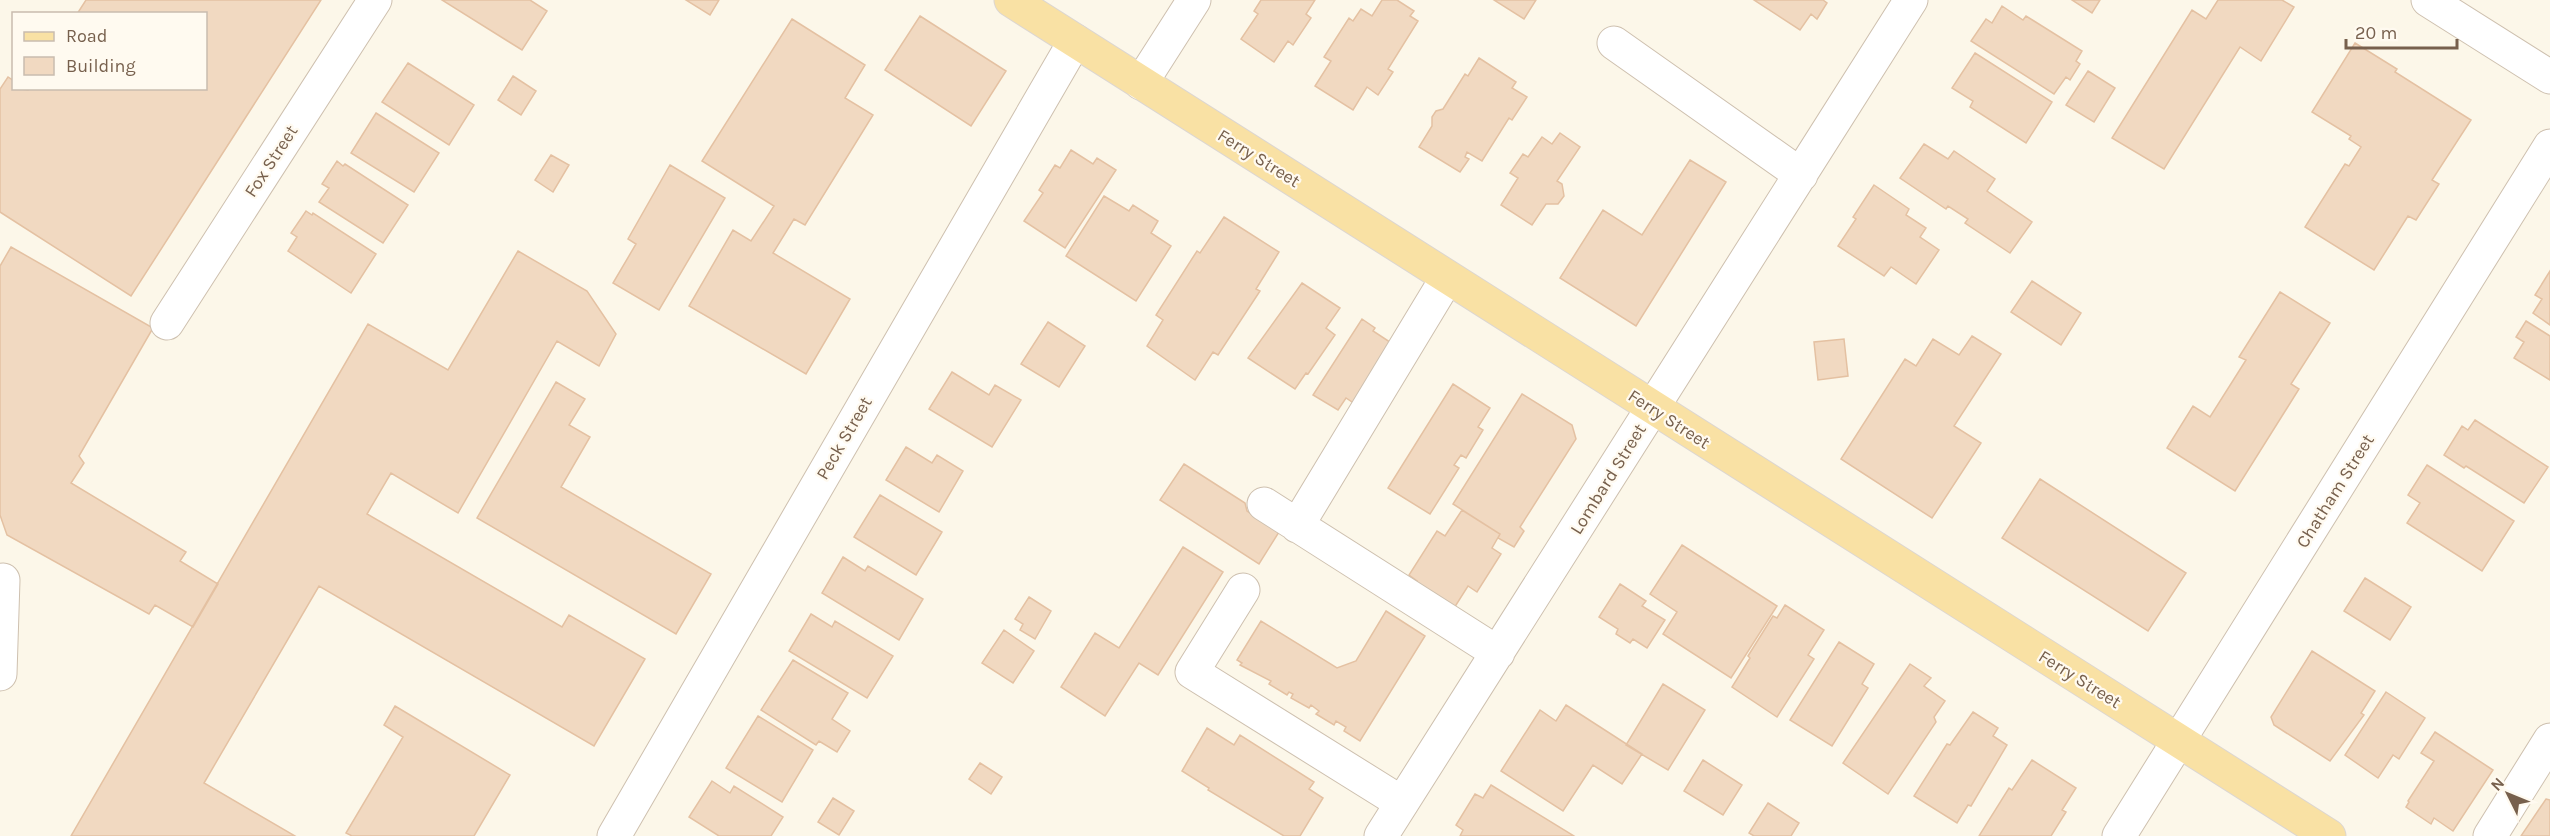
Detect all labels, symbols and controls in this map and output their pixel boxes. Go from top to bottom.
legend [12,12,207,90]
scale bar [2346,12,2457,50]
text: 20 m [2355,22,2397,44]
text: Road [66,25,107,47]
text: Building [66,55,136,77]
street label: Fox Street [240,121,303,201]
street label: Ferry Street [1214,124,1305,192]
street label: Ferry Street [1624,384,1714,454]
street label: Peck Street [811,392,877,483]
street label: Lombard Street [1565,419,1651,538]
street label: Chatham Street [2291,430,2379,552]
street label: Ferry Street [2035,645,2126,713]
north arrow [2478,764,2538,824]
text: N [2487,773,2508,795]

